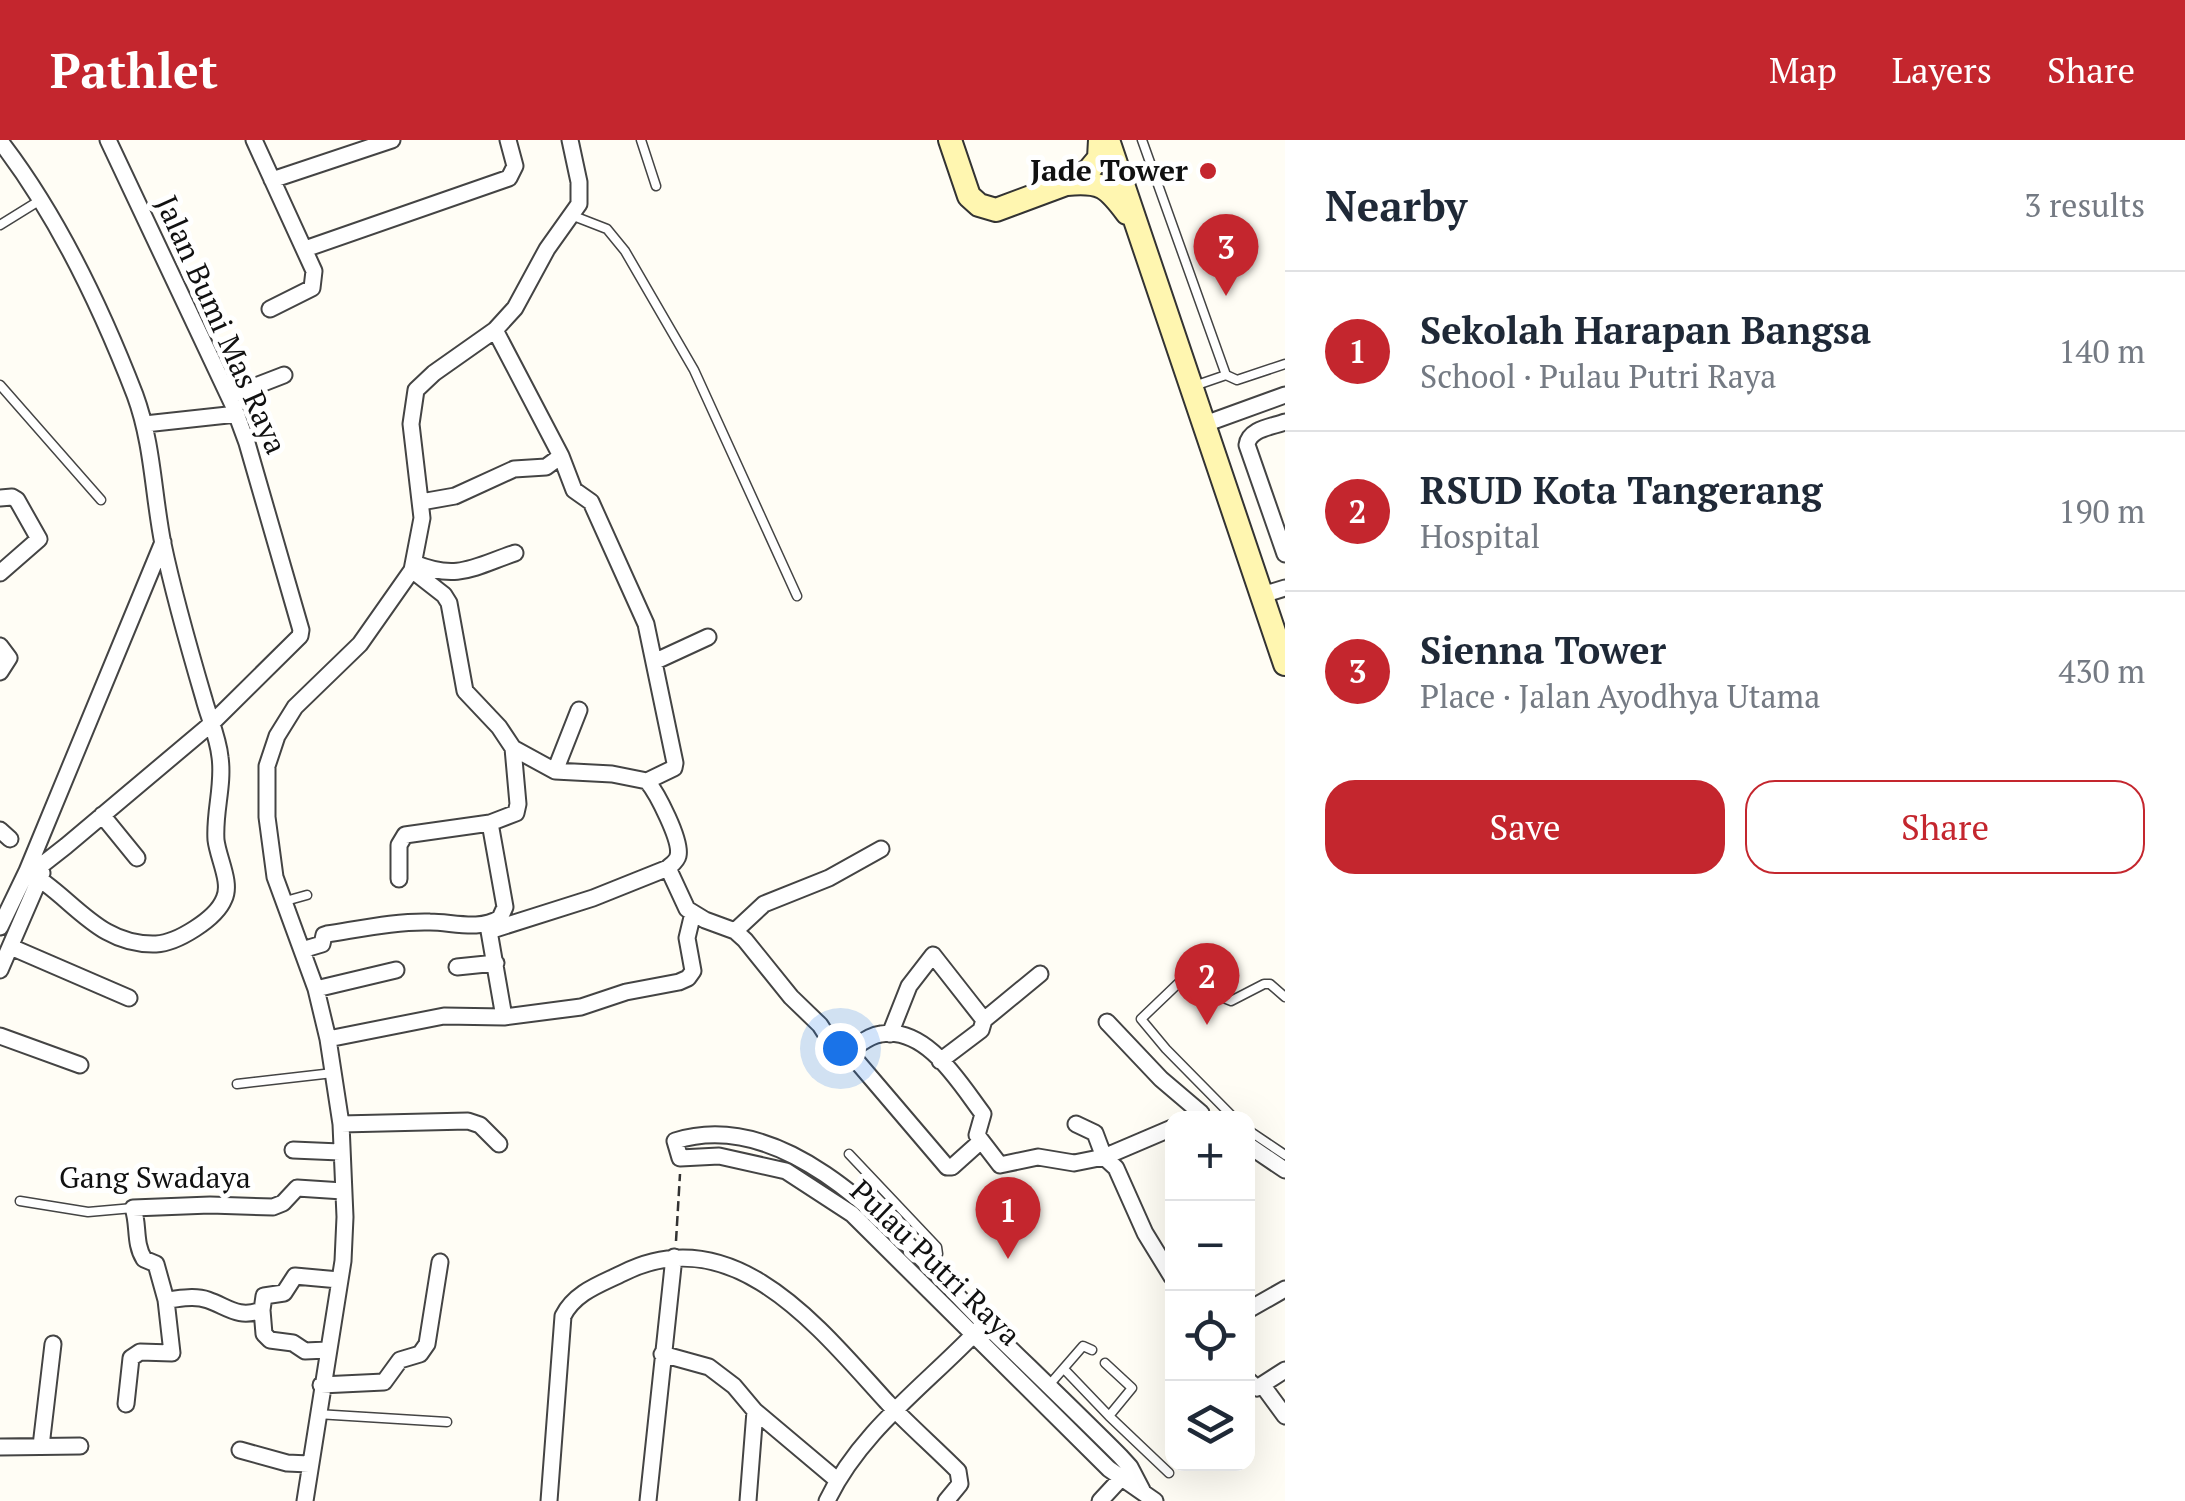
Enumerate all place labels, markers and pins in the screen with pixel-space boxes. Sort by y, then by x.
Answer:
place label: Jade Tower [1030,150,1188,190]
marker: Jade Tower [1197,160,1219,182]
pin: 3 [1194,214,1258,296]
pin: 2 [1174,942,1240,1025]
pin: 1 [976,1176,1040,1259]

